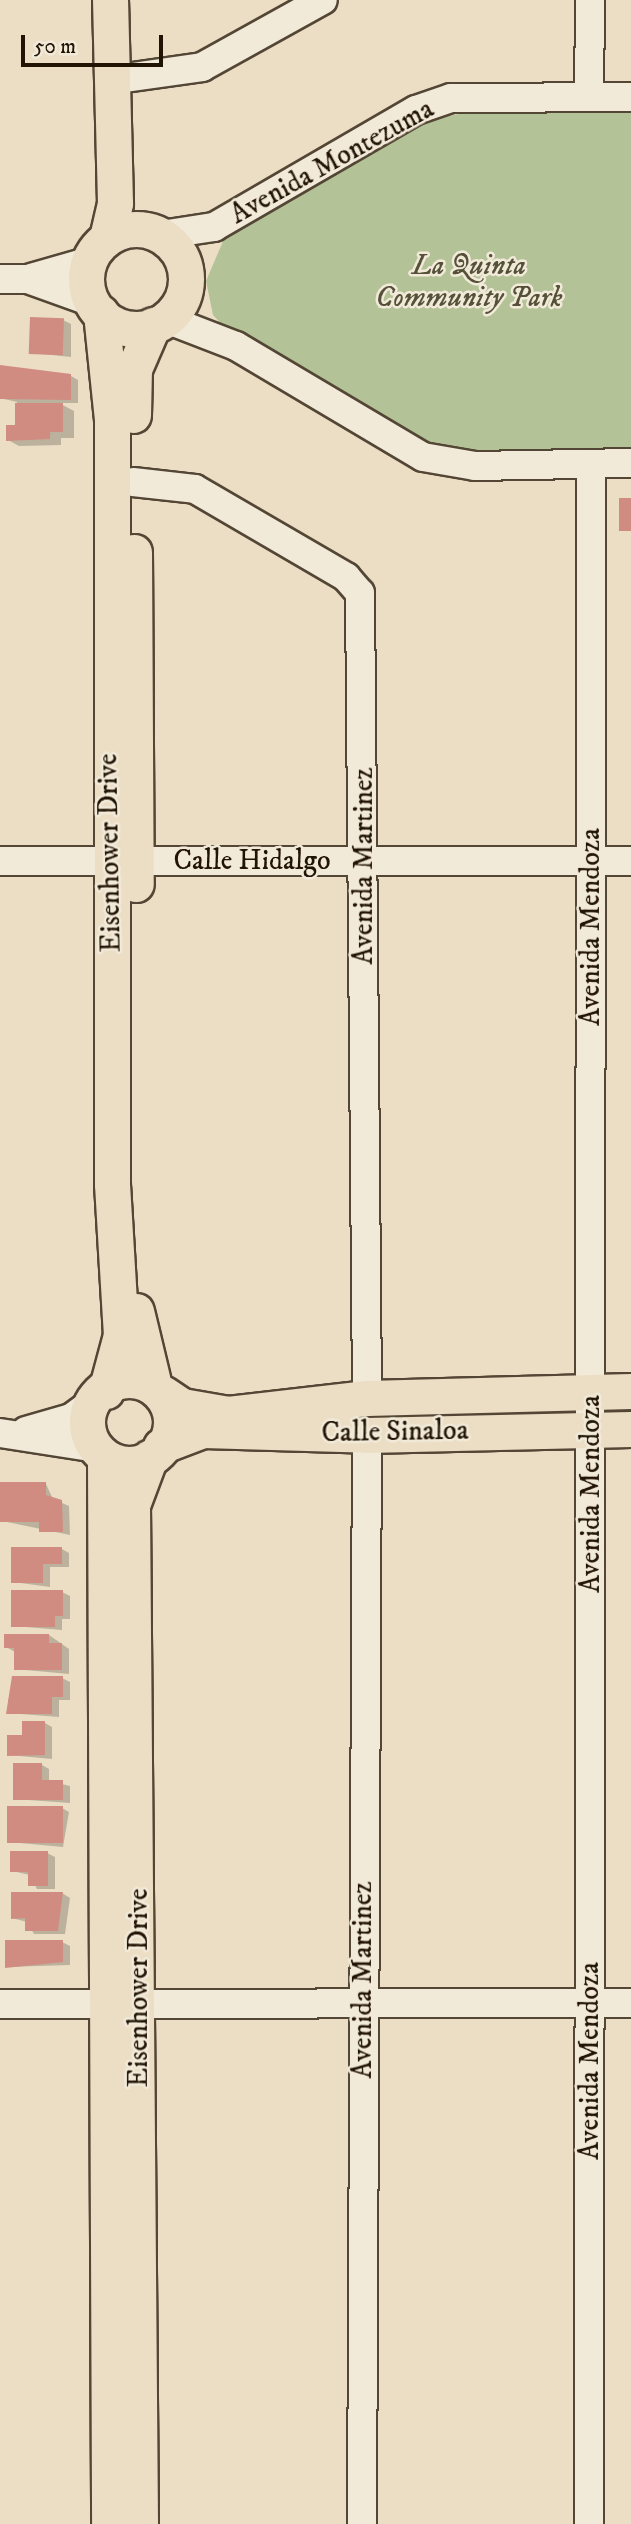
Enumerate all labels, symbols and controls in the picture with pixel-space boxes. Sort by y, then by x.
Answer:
scale bar [24,21,166,65]
text: 50 m [34,34,76,60]
street label: Avenida Montezuma [224,92,440,232]
park label: La Quinta Community Park [376,249,562,315]
street label: Eisenhower Drive [91,753,129,953]
street label: Avenida Martinez [347,767,381,965]
street label: Avenida Mendoza [574,828,608,1026]
street label: Calle Hidalgo [173,844,331,878]
street label: Avenida Mendoza [574,1395,608,1593]
street label: Calle Sinaloa [321,1414,469,1450]
street label: Avenida Martinez [346,1881,380,2079]
street label: Eisenhower Drive [122,1888,156,2088]
street label: Avenida Mendoza [573,1962,607,2160]

